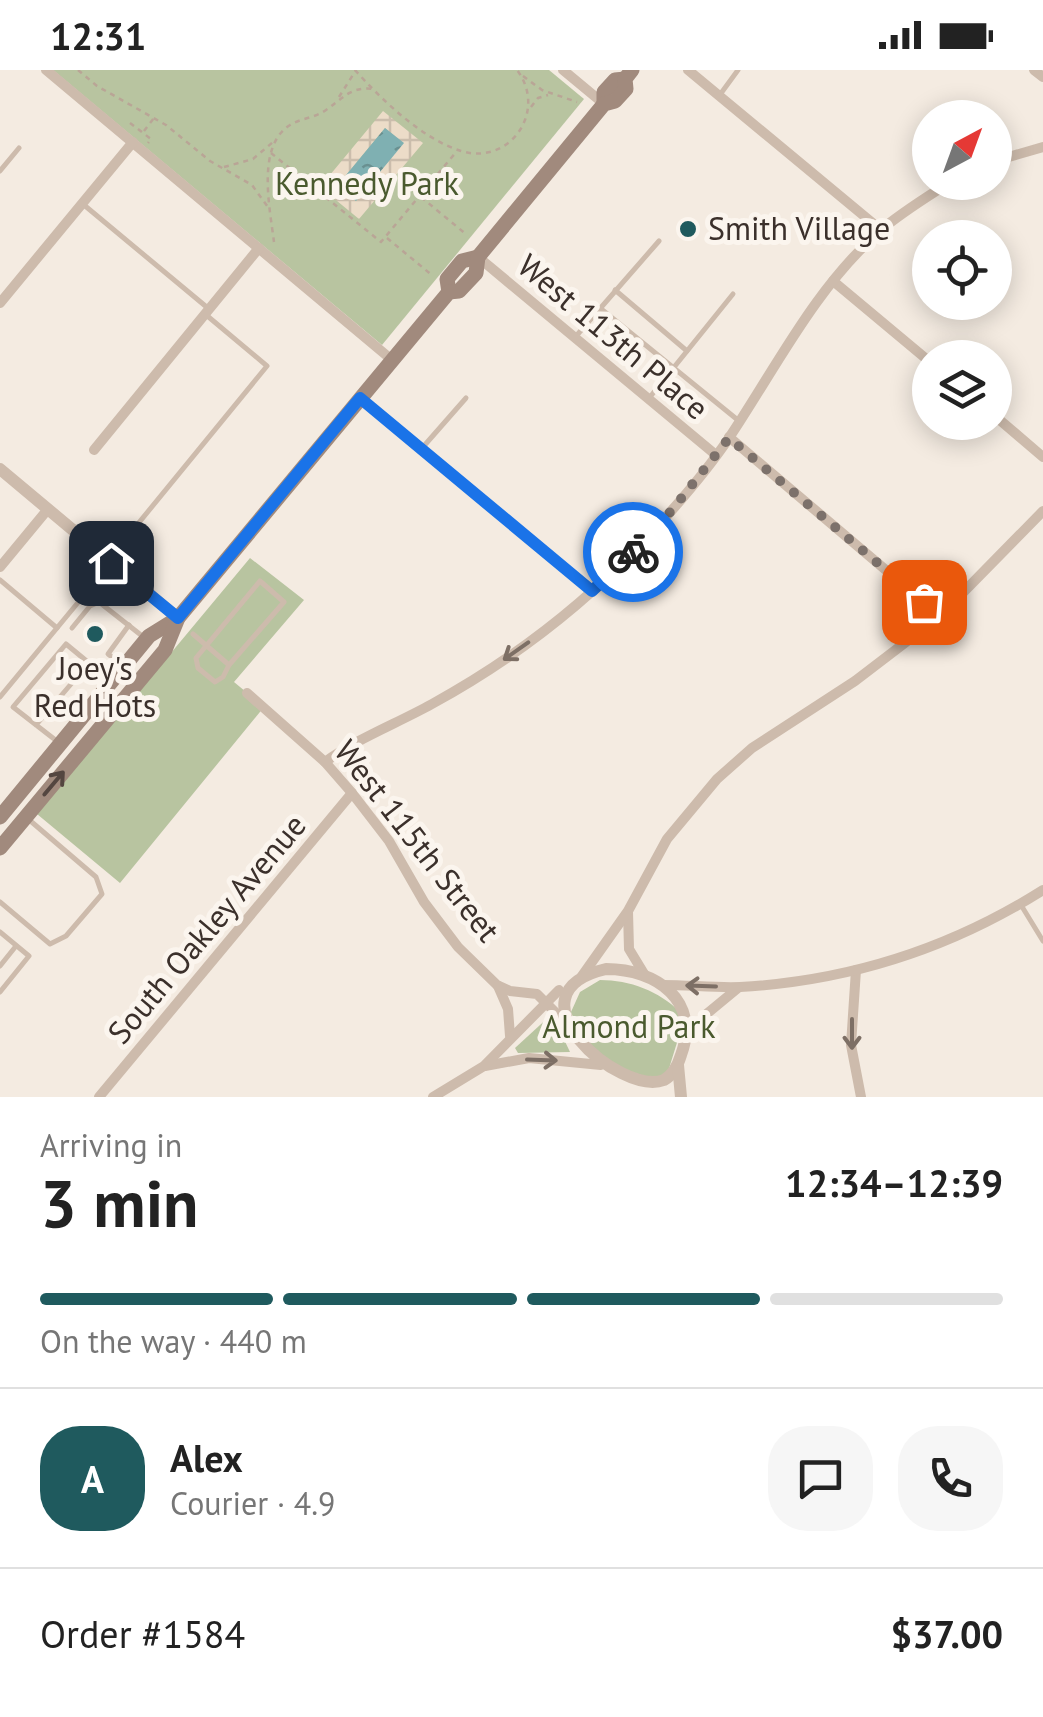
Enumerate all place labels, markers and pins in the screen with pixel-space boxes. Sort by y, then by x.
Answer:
place label: Smith Village [708,207,890,249]
marker: Smith Village [677,218,699,240]
pin [69,521,154,606]
pin [882,560,967,645]
marker: Joey's Red Hots [84,623,106,645]
place label: Joey's Red Hots [34,647,156,726]

